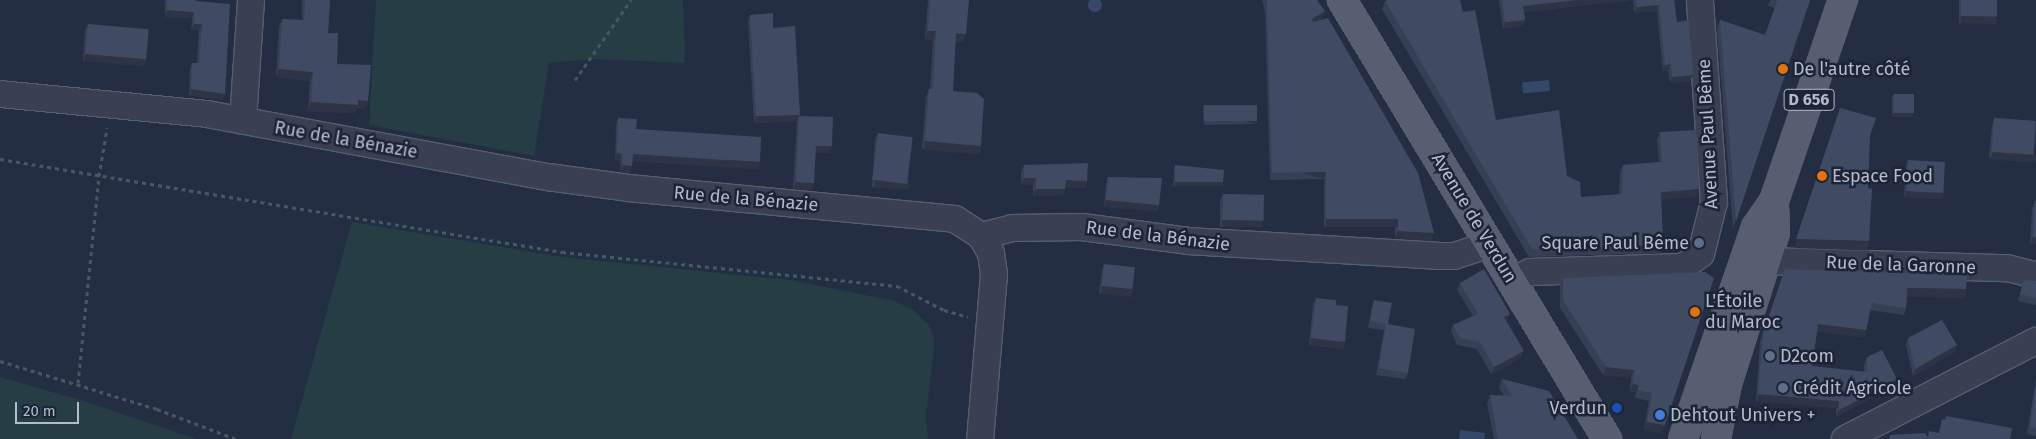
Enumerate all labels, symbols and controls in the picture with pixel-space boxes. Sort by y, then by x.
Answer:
street label: Avenue Paul Bême [1693,58,1723,210]
place label: De l'autre côté [1793,58,1910,80]
marker: De l'autre côté [1777,63,1789,75]
road number: D 656 [1783,86,1835,114]
street label: Rue de la Bénazie [273,117,419,163]
street label: Avenue de Verdun [1427,149,1521,287]
place label: Espace Food [1832,165,1933,187]
marker: Espace Food [1816,170,1828,182]
street label: Rue de la Bénazie [673,182,819,216]
street label: Rue de la Bénazie [1085,216,1231,256]
place label: Square Paul Bême [1541,232,1689,254]
marker: Square Paul Bême [1693,237,1705,249]
street label: Rue de la Garonne [1826,252,1976,278]
place label: L'Étoile du Maroc [1705,291,1780,334]
marker: L'Étoile du Maroc [1689,306,1701,318]
place label: D2com [1780,345,1834,367]
marker: D2com [1764,350,1776,362]
place label: Crédit Agricole [1793,377,1912,399]
marker: Crédit Agricole [1777,382,1789,394]
scale bar [18,392,81,424]
place label: Verdun [1549,397,1607,419]
text: 20 m [23,402,56,420]
marker: Verdun [1611,402,1623,414]
place label: Dehtout Univers + [1670,404,1815,426]
marker: Dehtout Univers + [1654,409,1666,421]

